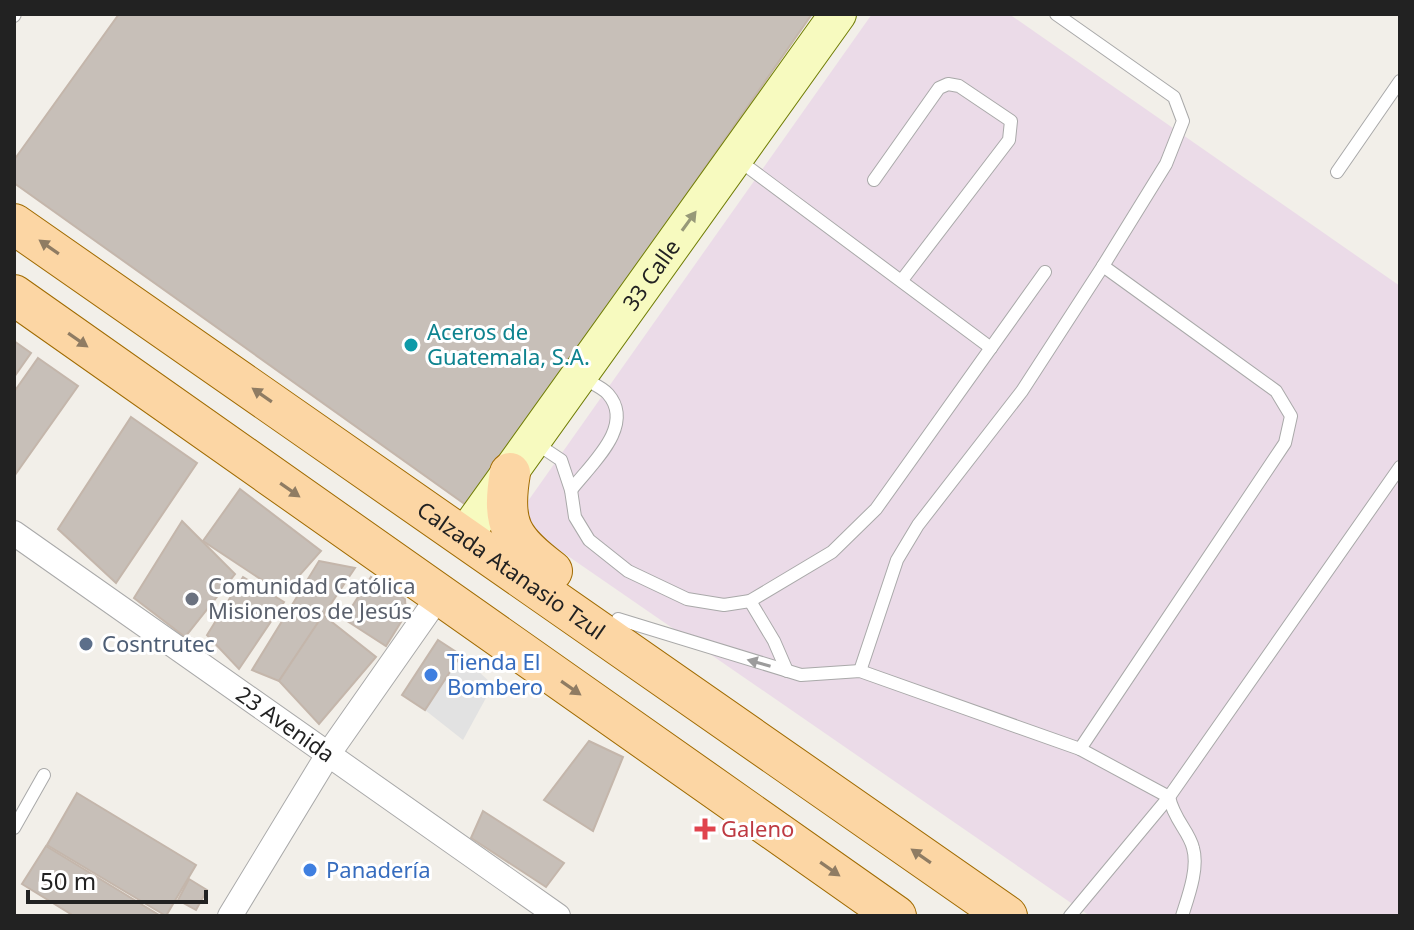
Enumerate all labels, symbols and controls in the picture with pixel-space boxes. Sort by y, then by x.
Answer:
one-way arrow [681,211,696,232]
street label: 33 Calle [615,233,686,316]
one-way arrow [38,240,59,255]
place label: Aceros de Guatemala, S.A. [427,316,590,371]
one-way arrow [67,332,88,347]
marker: Aceros de Guatemala, S.A. [402,336,420,354]
one-way arrow [252,388,273,403]
one-way arrow [279,482,300,497]
street label: Calzada Atanasio Tzul [412,494,612,646]
place label: Comunidad Católica Misioneros de Jesús [208,570,416,625]
marker: Comunidad Católica Misioneros de Jesús [183,590,201,608]
place label: Cosntrutec [102,628,215,658]
marker: Cosntrutec [77,635,95,653]
place label: Tienda El Bombero [447,646,543,701]
one-way arrow [747,657,772,669]
marker: Tienda El Bombero [422,666,440,684]
street label: 23 Avenida [231,678,341,768]
one-way arrow [561,680,582,695]
place label: Galeno [721,813,794,843]
marker: Galeno [696,820,714,838]
one-way arrow [911,848,932,864]
scale bar [28,854,206,904]
place label: Panadería [326,854,431,884]
marker: Panadería [301,861,319,879]
one-way arrow [819,861,840,876]
text: 50 m [40,864,96,897]

